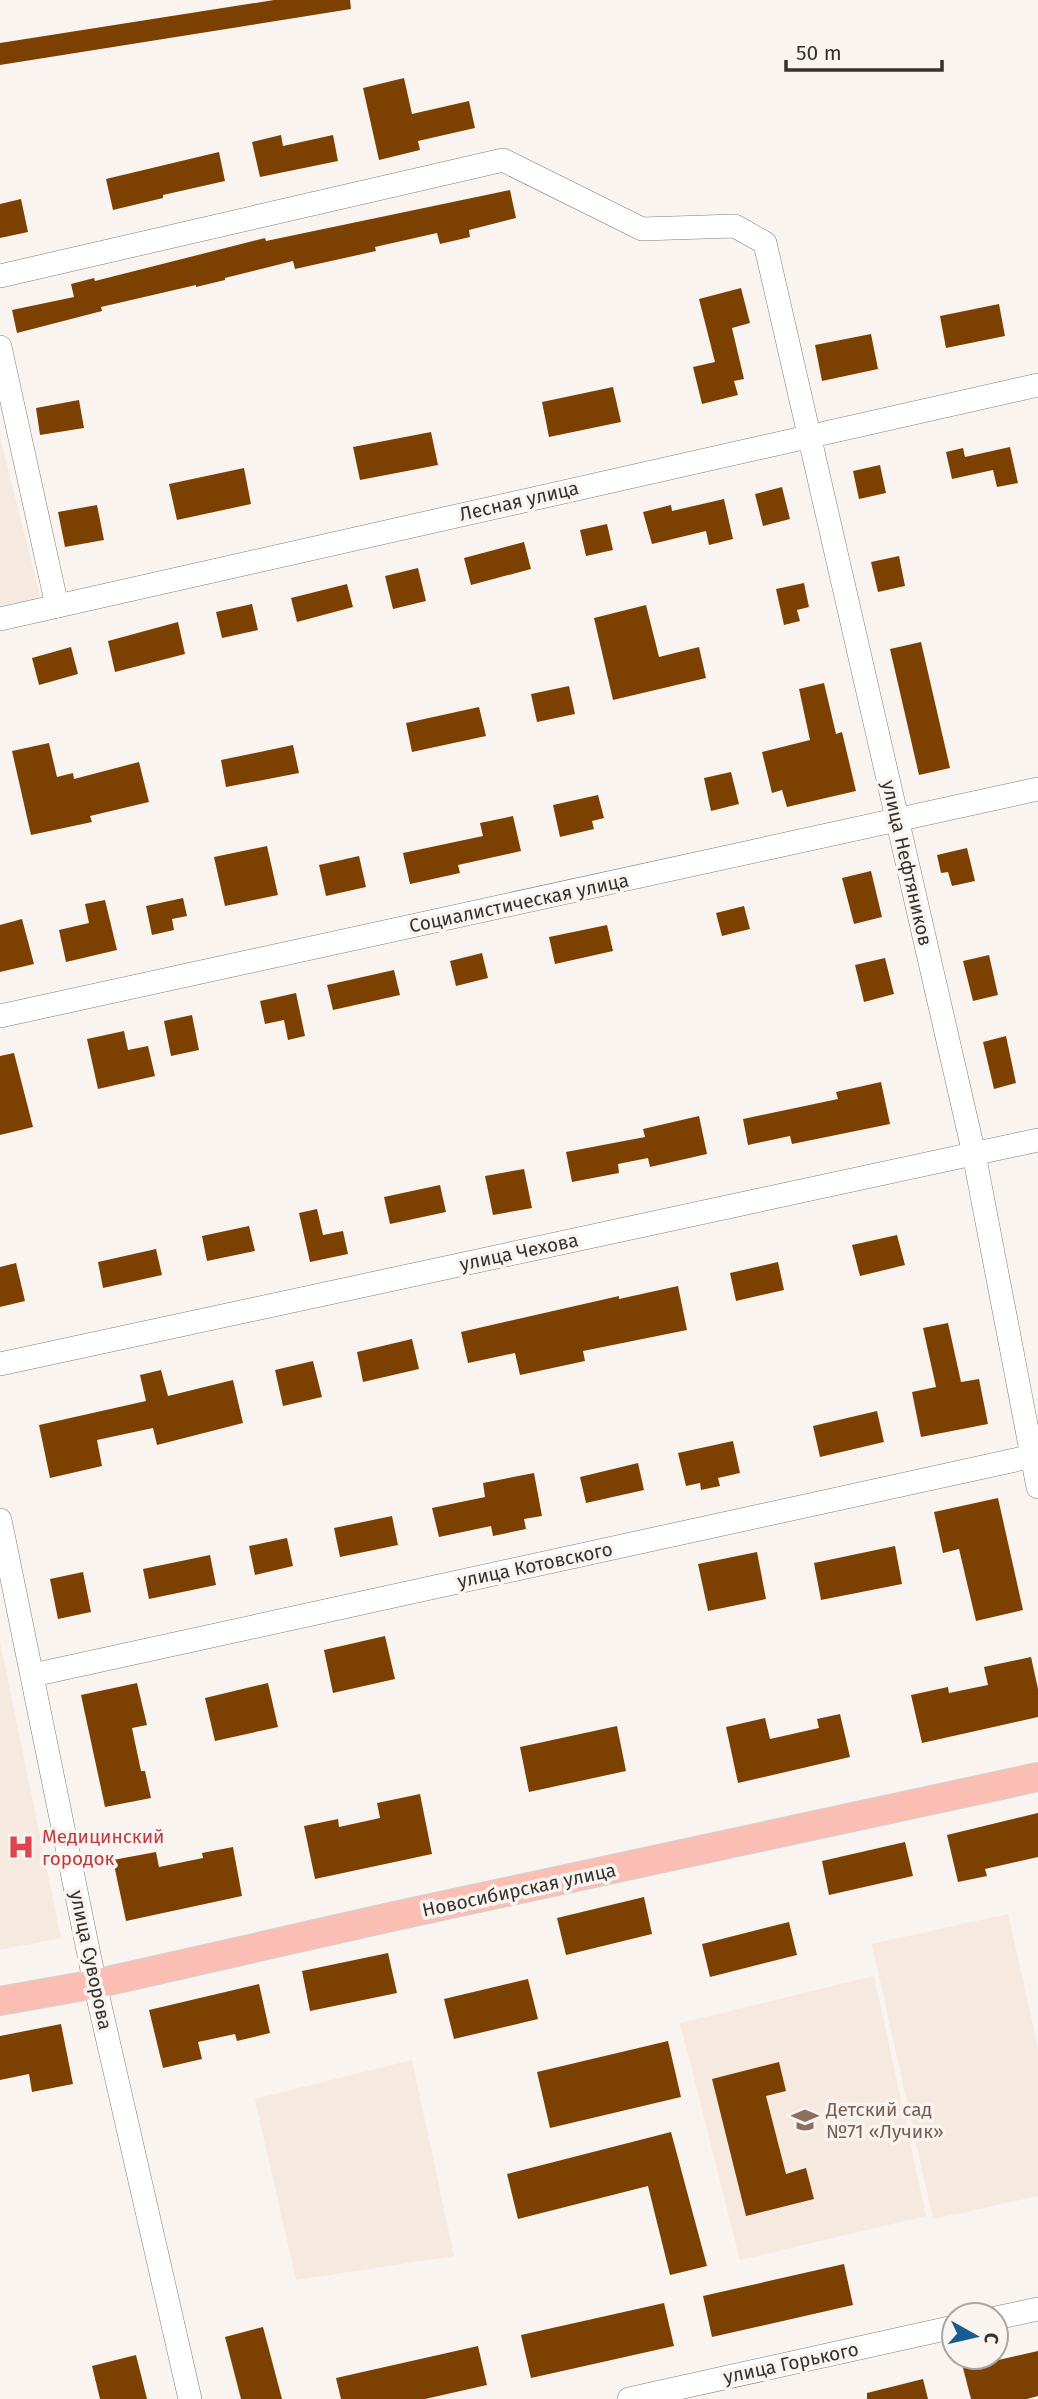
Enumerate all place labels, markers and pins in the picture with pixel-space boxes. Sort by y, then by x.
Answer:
place label: Медицинский городок [42,1825,164,1870]
hospital icon: Медицинский городок [6,1832,36,1862]
place label: Детский сад №71 «Лучик» [825,2098,944,2143]
school or university icon: Детский сад №71 «Лучик» [790,2105,820,2135]

